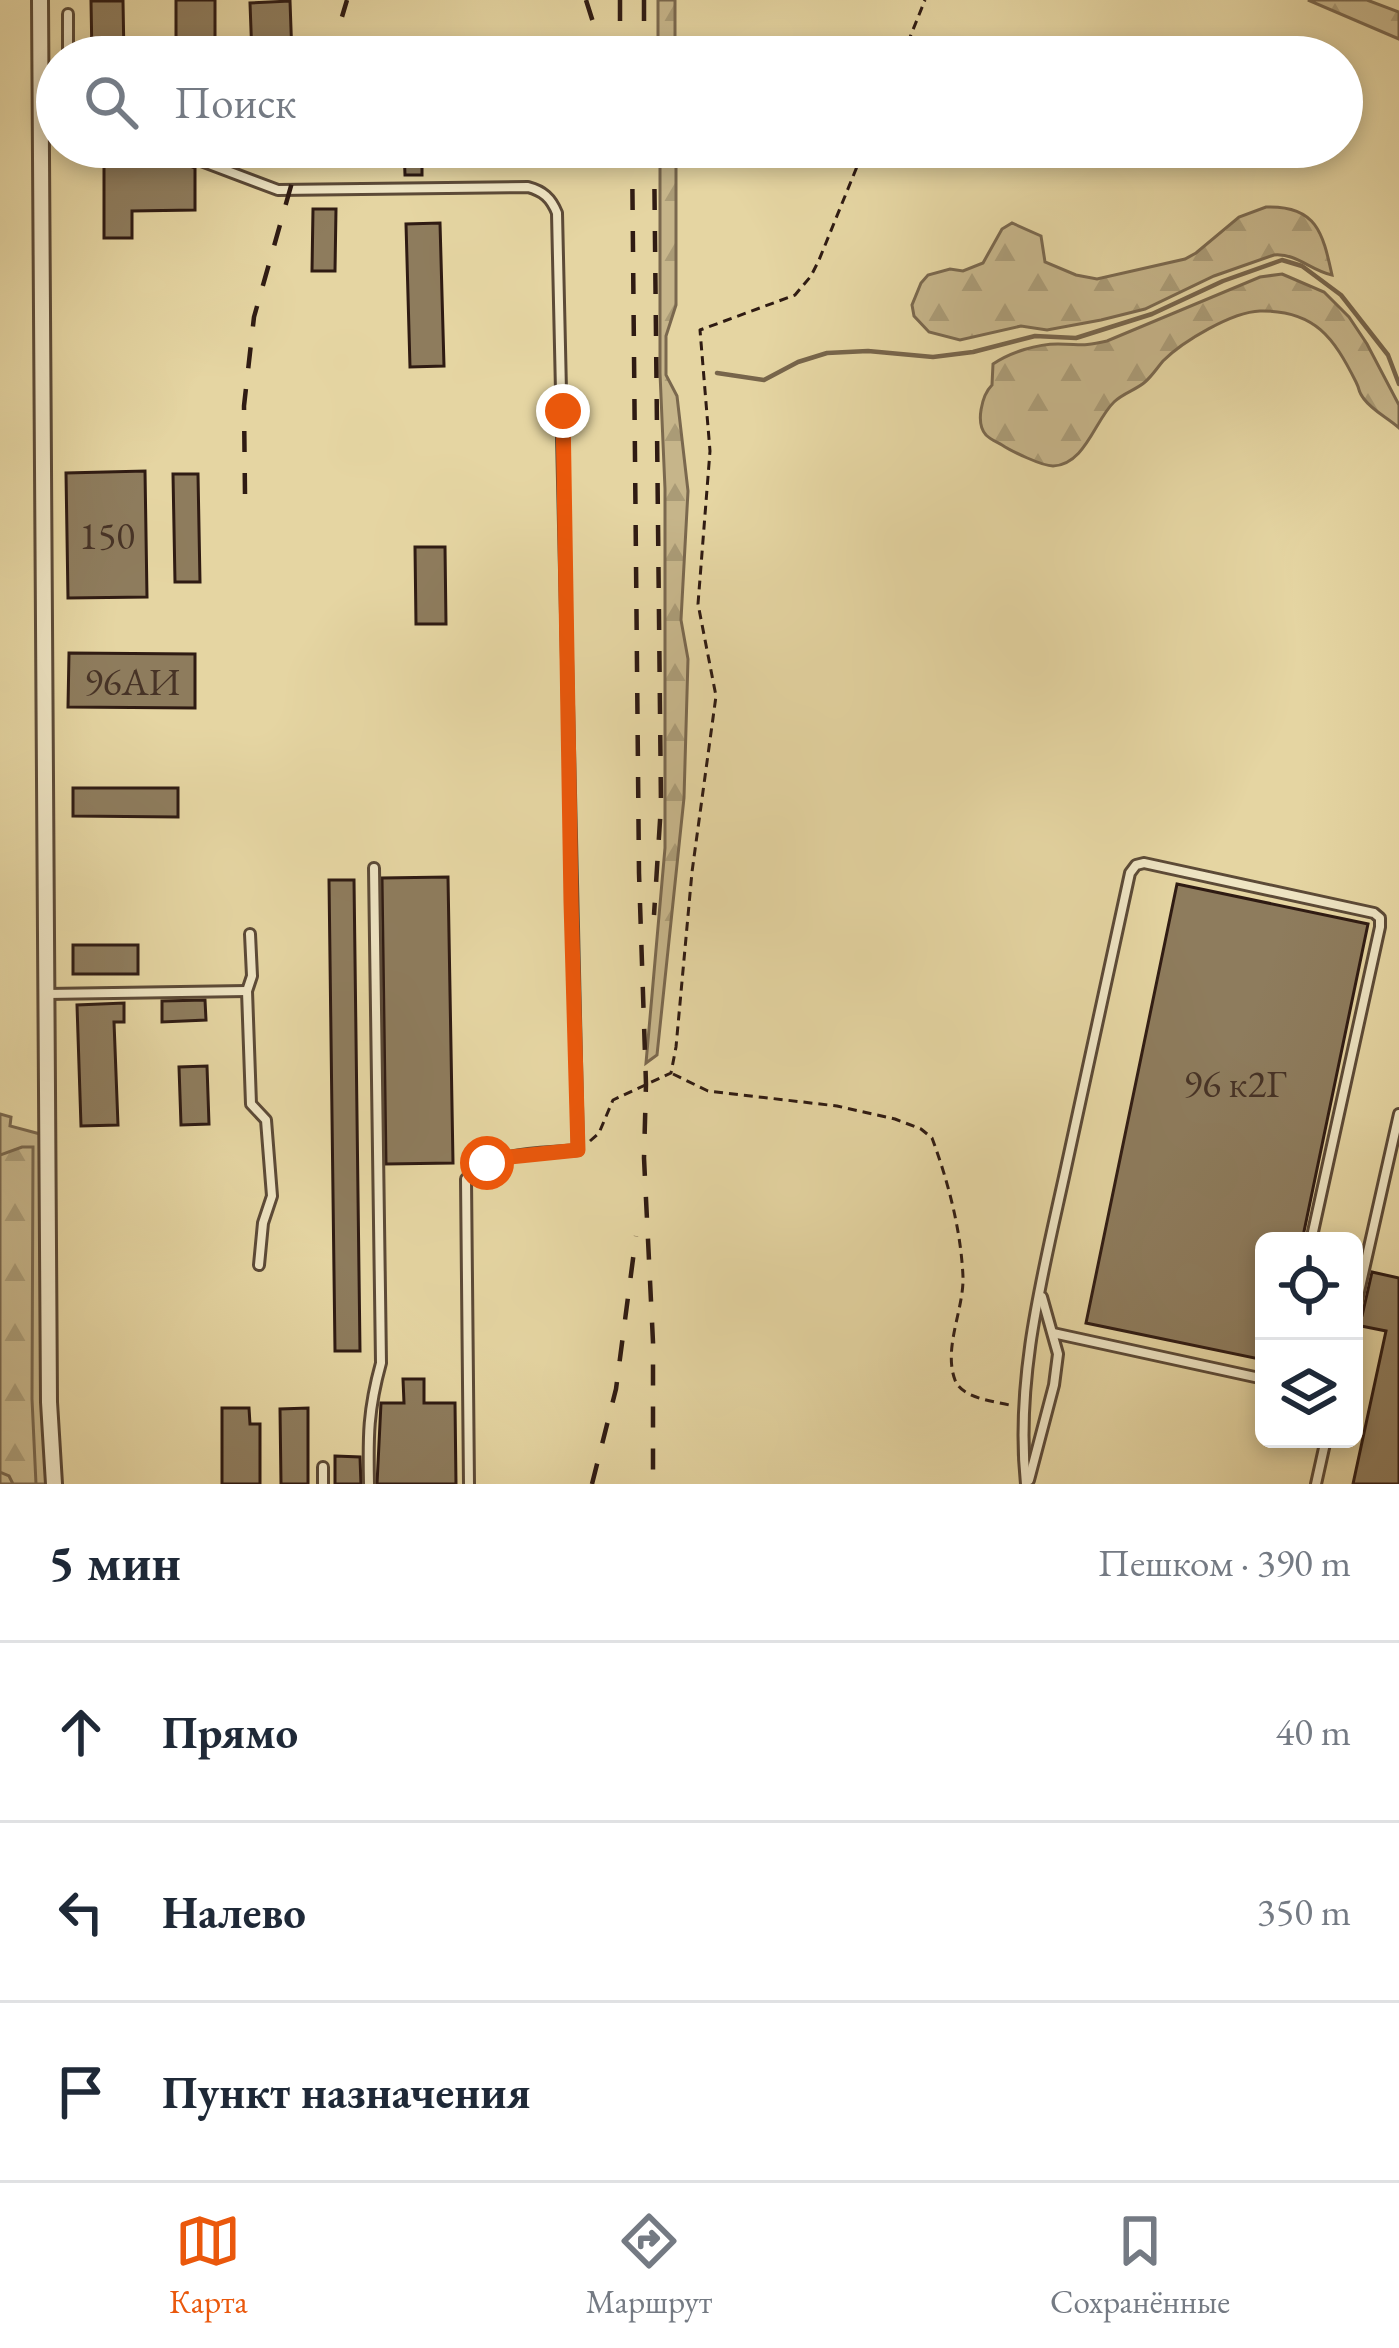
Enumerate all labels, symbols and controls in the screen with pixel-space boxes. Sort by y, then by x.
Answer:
search box [36,36,1363,168]
icon: search [78,69,144,135]
text: Поиск [174,73,296,131]
route end [536,384,590,438]
house number: 150 [79,510,135,561]
house number: 96АИ [84,656,180,707]
house number: 96 к2Г [1184,1058,1287,1109]
route start [460,1136,514,1190]
map controls [1255,1232,1363,1448]
button: locate [1255,1232,1363,1340]
button: layers [1255,1340,1363,1448]
text: 5 мин [48,1529,181,1595]
text: Пешком · 390 m [1098,1537,1351,1588]
icon: ahead [48,1699,114,1765]
text: Прямо [162,1703,298,1761]
text: 40 m [1275,1706,1351,1757]
icon: left [48,1879,114,1945]
text: Налево [162,1883,306,1941]
text: 350 m [1257,1886,1351,1937]
icon: arrive [48,2059,114,2125]
text: Пункт назначения [162,2063,531,2121]
tab: Карта [169,2208,248,2323]
tab: Маршрут [586,2208,712,2323]
tab: Сохранённые [1050,2208,1230,2323]

